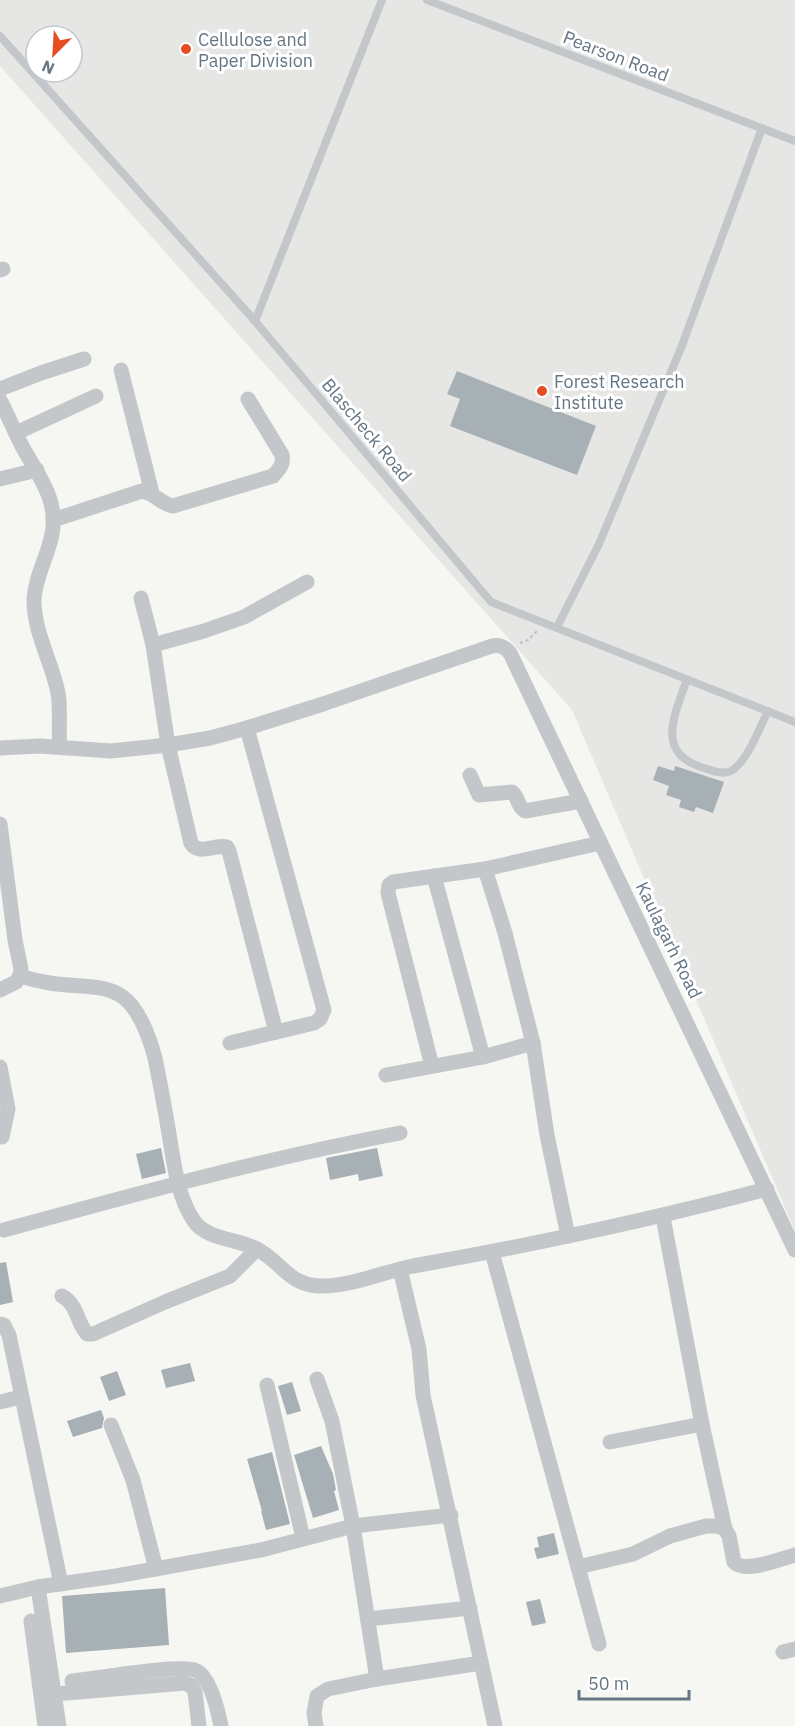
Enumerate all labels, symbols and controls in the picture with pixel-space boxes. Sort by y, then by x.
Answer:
north arrow [24,24,84,84]
street label: Pearson Road [560,25,672,87]
place label: Cellulose and Paper Division [198,28,313,72]
marker: Cellulose and Paper Division [179,42,193,56]
text: N [39,56,57,79]
place label: Forest Research Institute [554,370,684,414]
street label: Blascheck Road [317,373,417,487]
marker: Forest Research Institute [535,384,549,398]
street label: Kaulagarh Road [631,878,707,1002]
scale bar [579,1663,688,1701]
text: 50 m [588,1672,630,1695]

